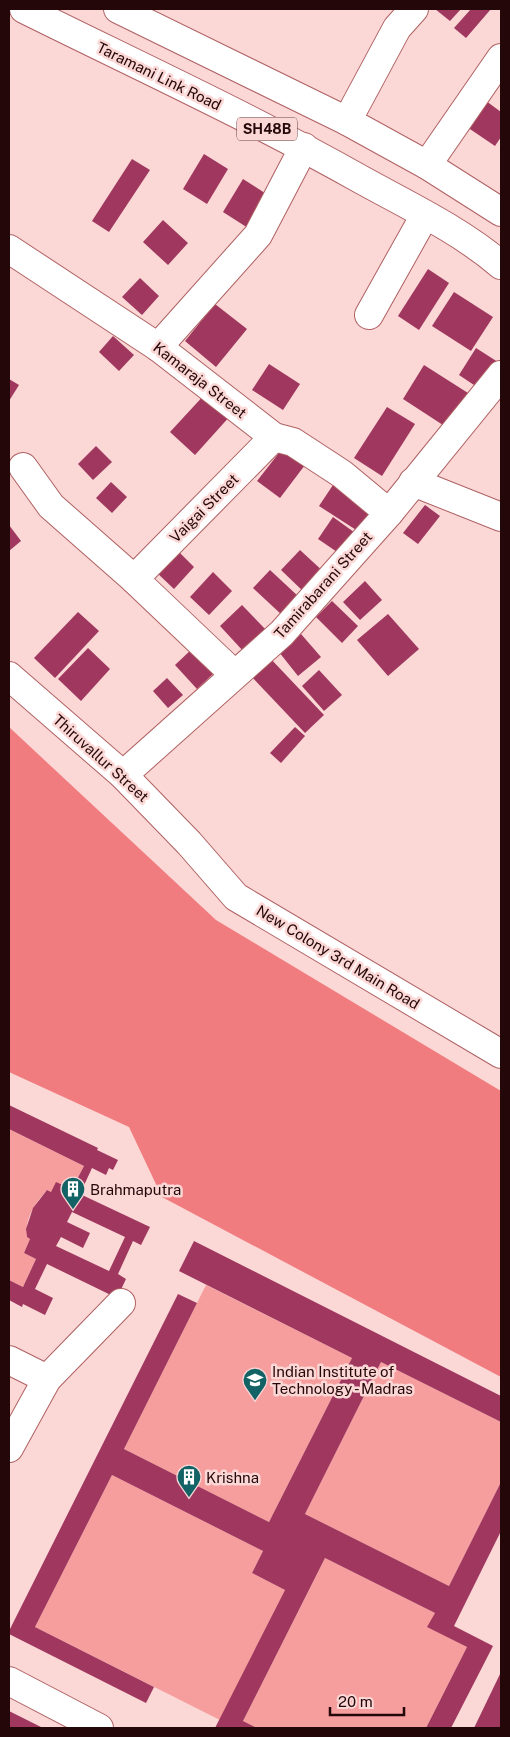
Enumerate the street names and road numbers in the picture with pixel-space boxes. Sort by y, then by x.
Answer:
street label: Taramani Link Road [94,39,224,113]
road number: SH48B [237,118,297,140]
street label: Kamaraja Street [150,338,250,422]
street label: Vaigai Street [166,470,242,546]
street label: Tamirabarani Street [271,528,376,642]
street label: Thiruvallur Street [50,711,152,805]
street label: New Colony 3rd Main Road [253,901,423,1013]

